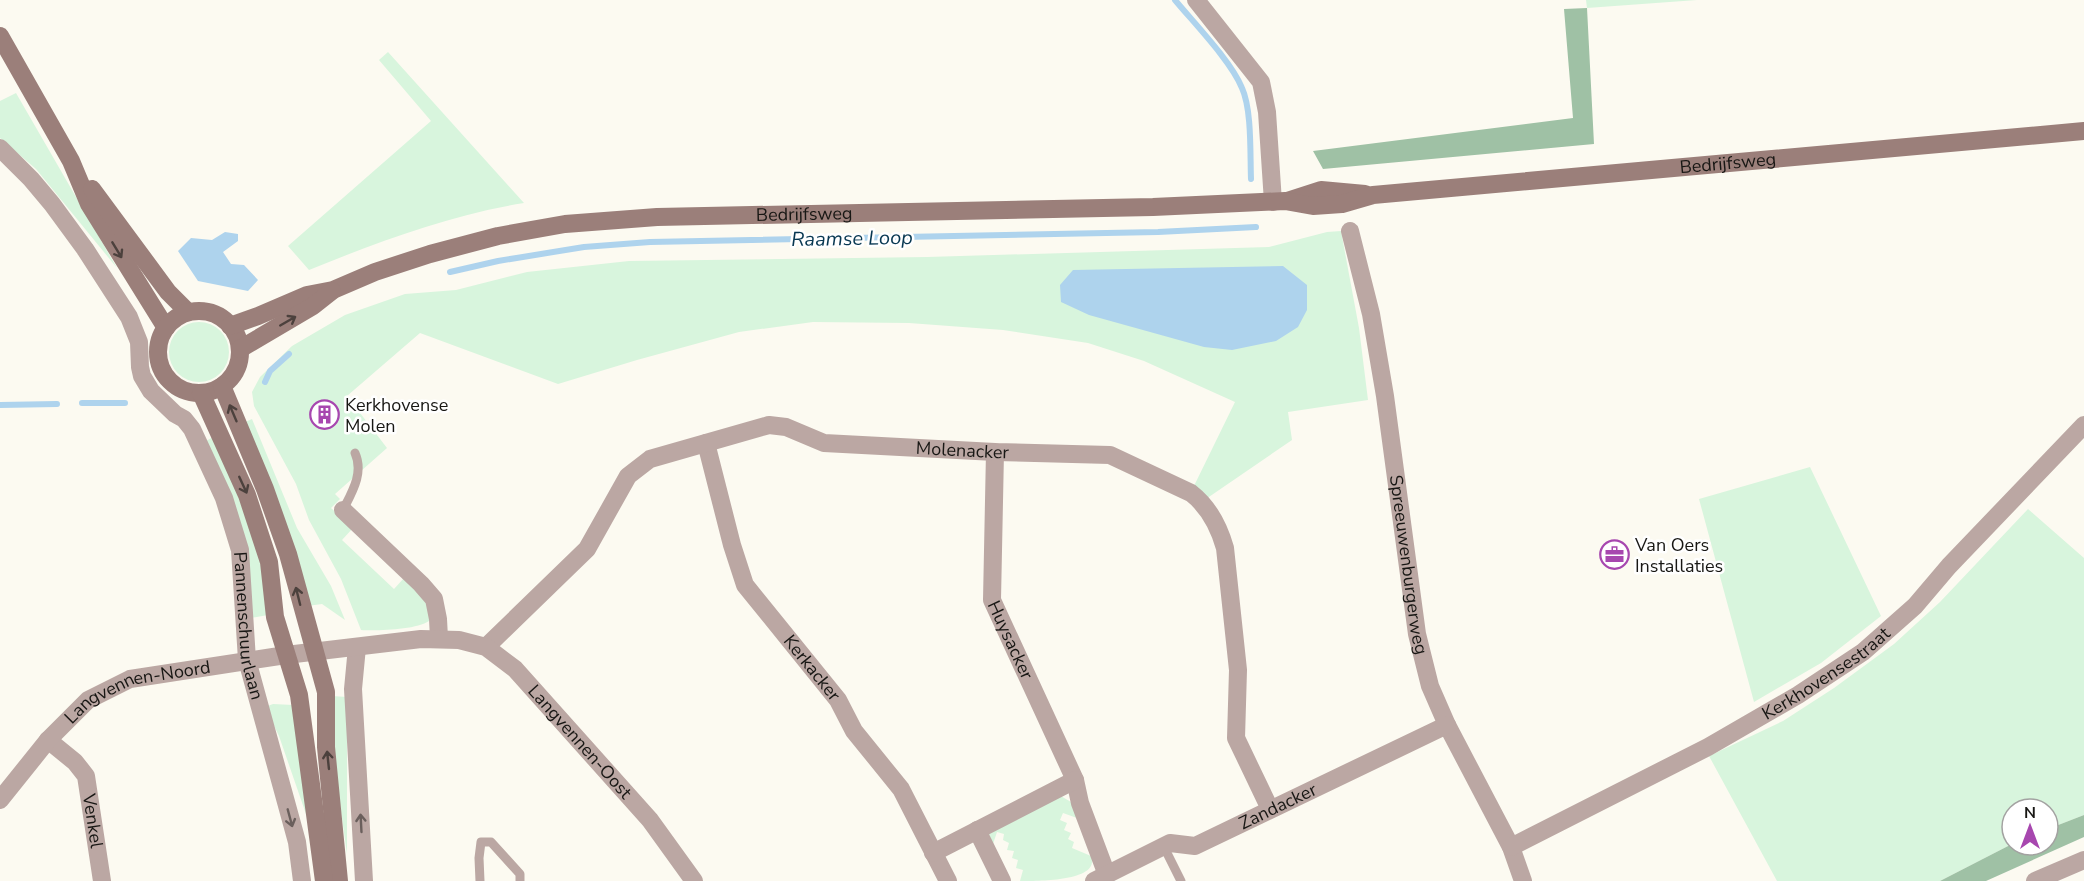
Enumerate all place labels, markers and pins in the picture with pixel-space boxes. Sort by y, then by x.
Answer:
place label: Kerkhovense Molen [345,393,448,438]
building icon: Kerkhovense Molen [308,399,340,431]
place label: Van Oers Installaties [1634,533,1723,578]
office icon: Van Oers Installaties [1598,539,1630,571]

